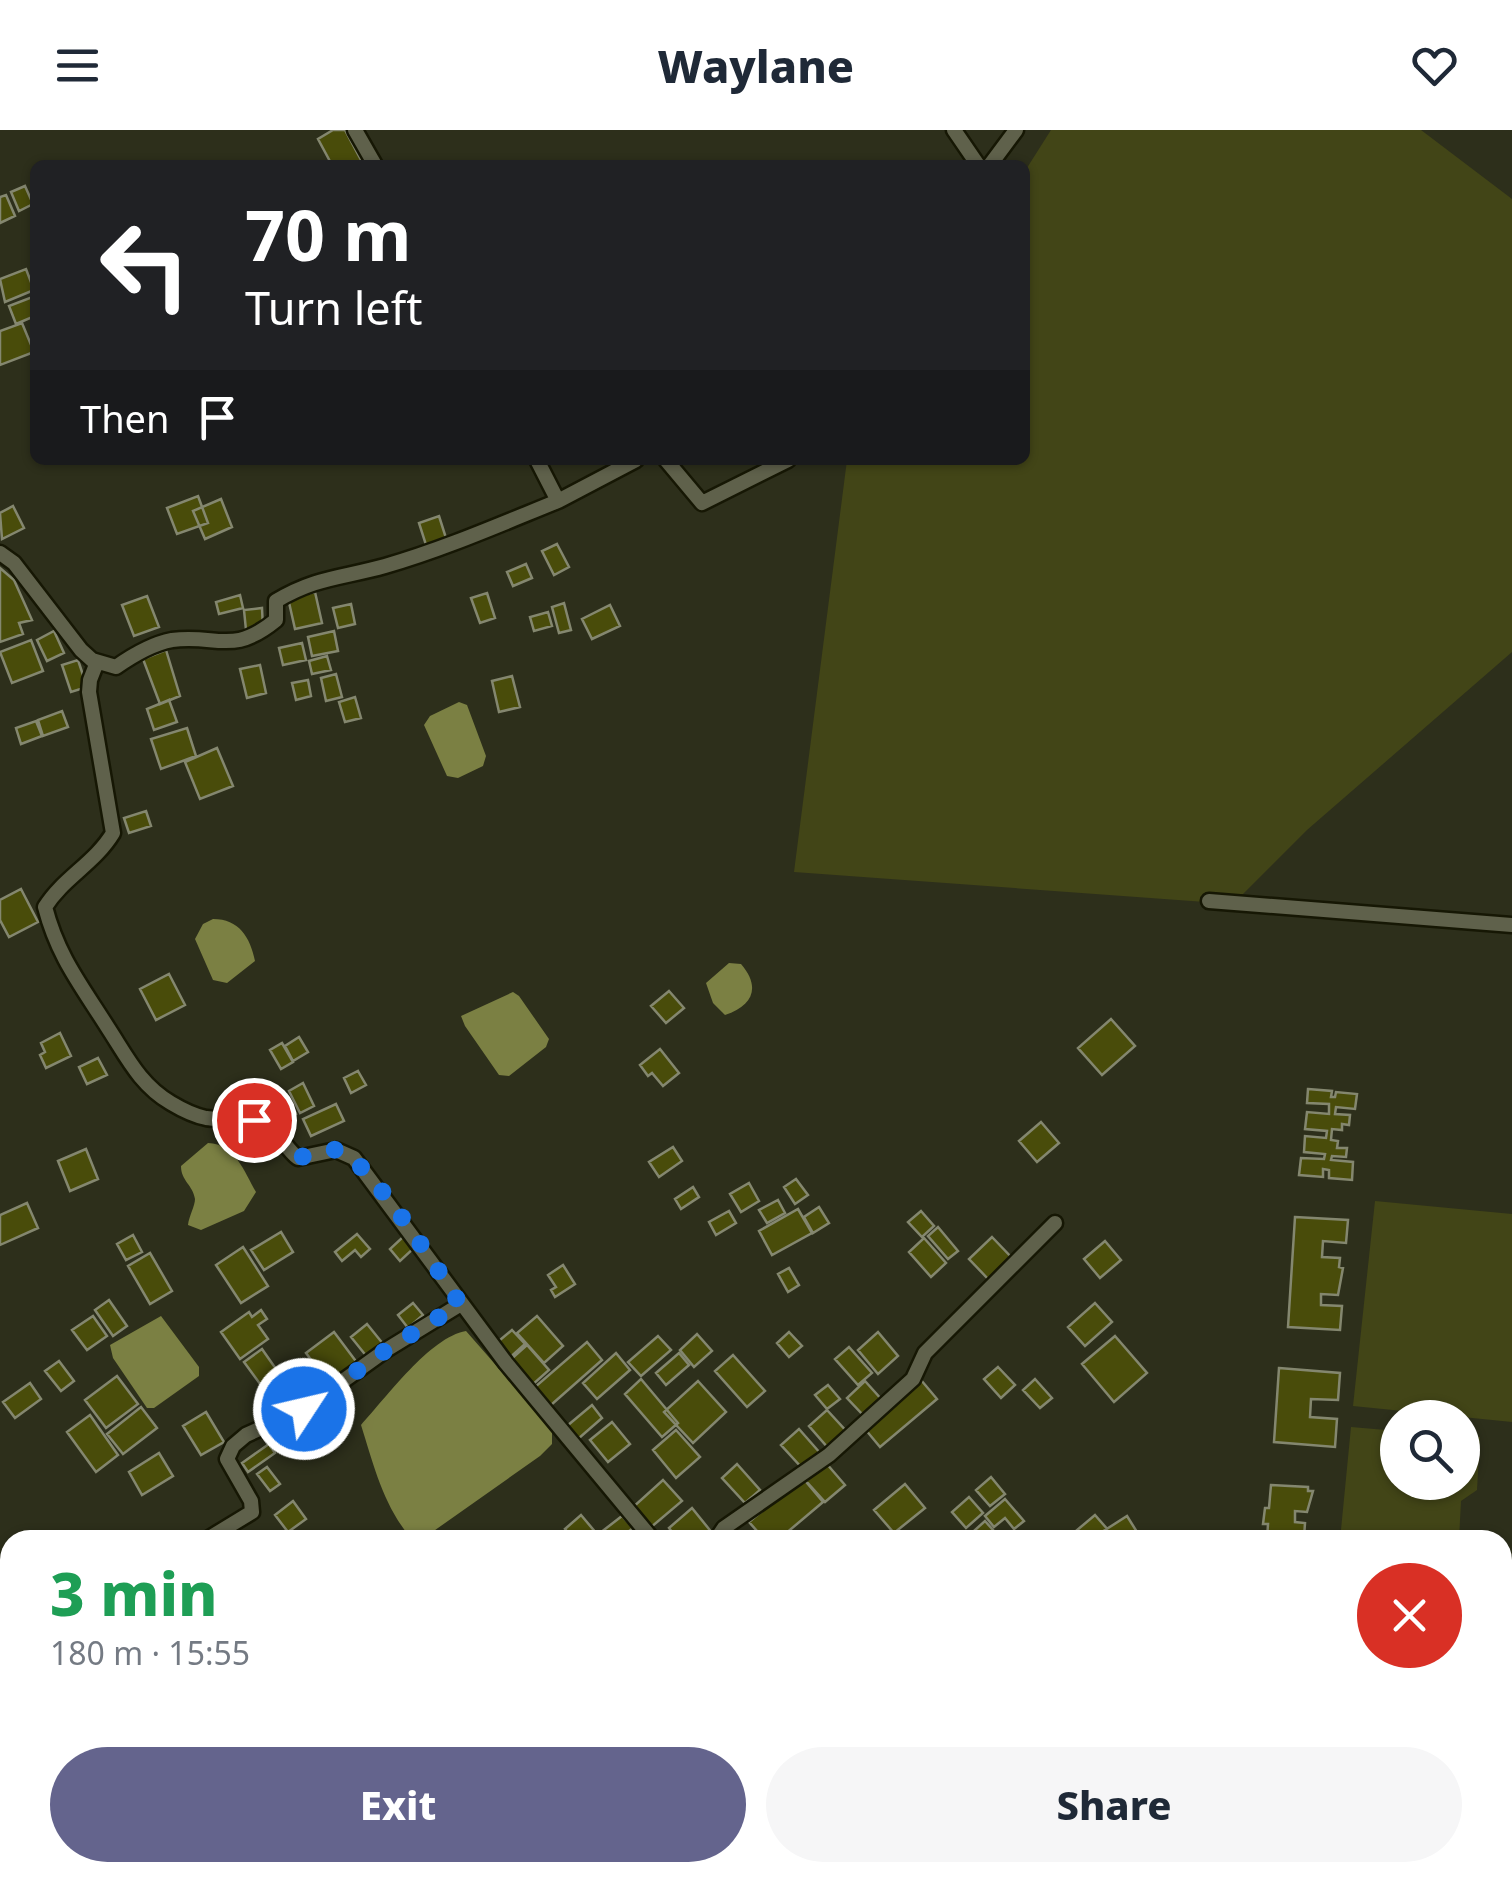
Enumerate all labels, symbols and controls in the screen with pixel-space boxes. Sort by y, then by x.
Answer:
text: Waylane [658,35,854,96]
icon: menu [50,38,105,93]
icon: heart [1407,38,1462,93]
text: 70 m [245,186,412,282]
icon: left [80,200,210,330]
text: Turn left [245,277,422,338]
icon: arrive [190,390,245,445]
text: Then [80,392,170,444]
pin [212,1078,297,1163]
icon: arrive [227,1093,282,1148]
position arrow [252,1357,356,1461]
map controls [1380,1400,1480,1500]
button: search [1380,1400,1480,1500]
text: 3 min [50,1552,218,1634]
button: close [1357,1563,1462,1668]
text: 180 m · 15:55 [50,1631,250,1674]
button: Exit [50,1747,746,1862]
button: Share [766,1747,1462,1862]

